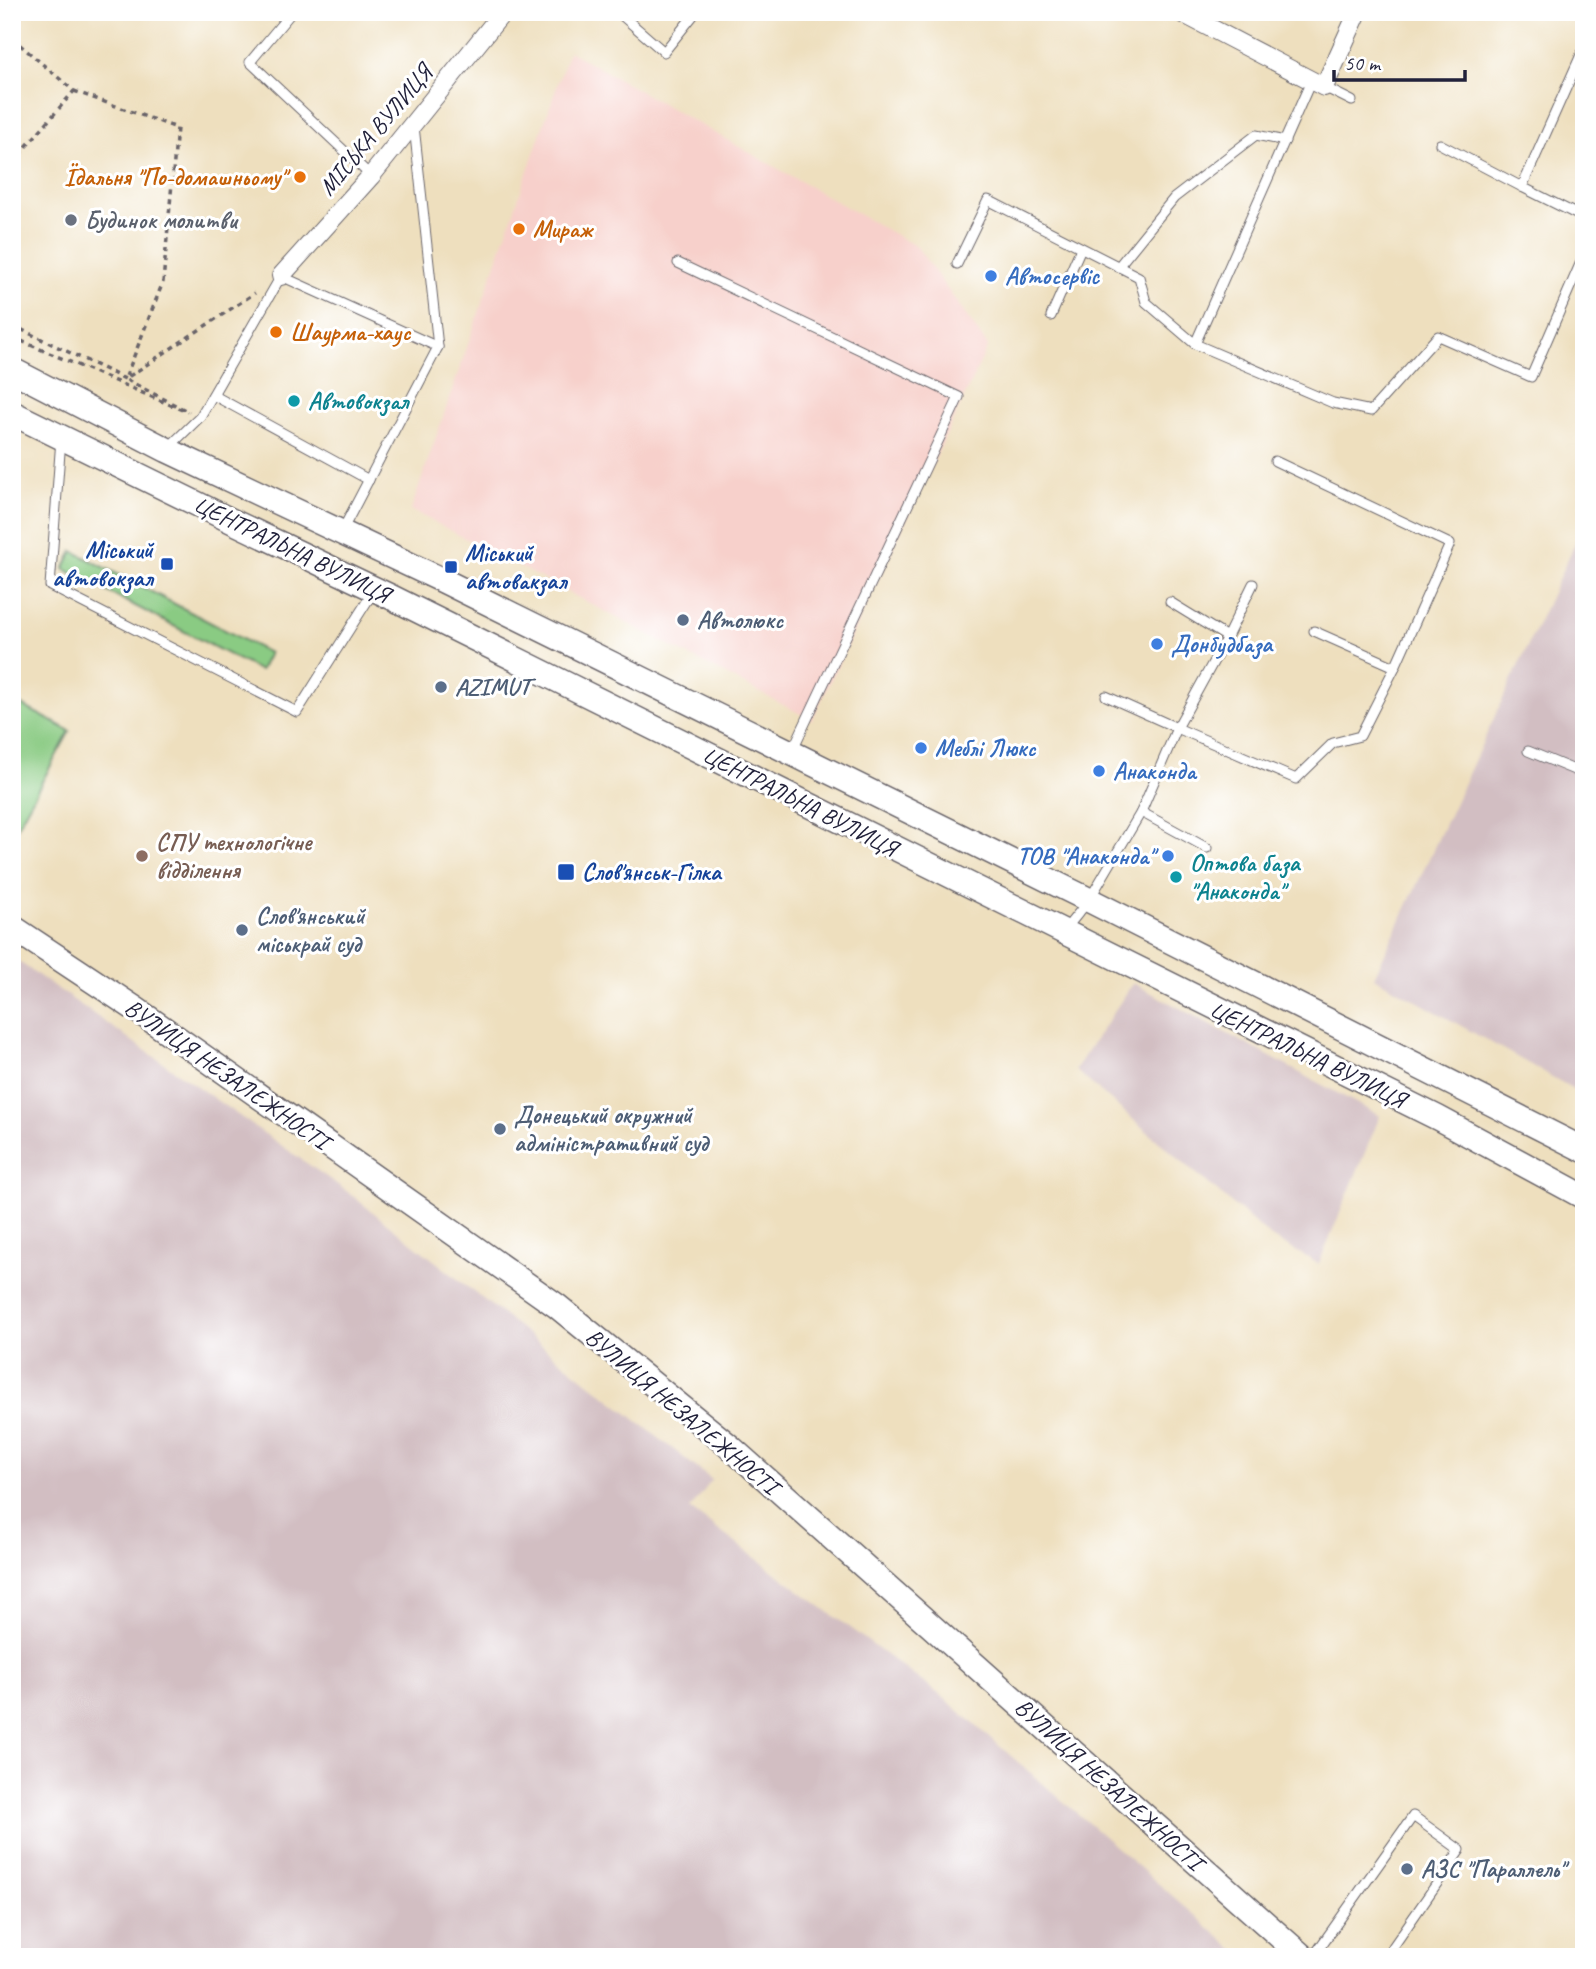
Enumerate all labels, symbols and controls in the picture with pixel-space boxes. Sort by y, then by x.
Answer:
scale bar [1334,38,1465,82]
text: 50 m [1344,50,1382,76]
street label: МІСЬКА ВУЛИЦЯ [312,56,441,201]
place label: Їдальня "По-домашньому" [64,162,291,192]
marker: Їдальня "По-домашньому" [292,169,308,185]
place label: Будинок молитви [85,205,239,235]
marker: Будинок молитви [63,212,79,228]
place label: Мираж [533,214,595,244]
marker: Мираж [511,221,527,237]
place label: Автосервіс [1005,261,1100,291]
marker: Автосервіс [983,268,999,284]
place label: Шаурма-хаус [290,317,412,347]
marker: Шаурма-хаус [268,324,284,340]
place label: Автовокзал [308,386,411,417]
marker: Автовокзал [286,393,302,409]
street label: ЦЕНТРАЛЬНА ВУЛИЦЯ [189,489,398,611]
place label: Міський автовокзал [52,535,155,594]
place label: Міський автовакзал [465,538,569,597]
marker: Міський автовокзал [159,556,175,572]
marker: Міський автовакзал [443,559,459,575]
place label: Автолюкс [697,605,785,635]
marker: Автолюкс [675,612,691,628]
place label: Донбудбаза [1171,629,1274,660]
marker: Донбудбаза [1149,636,1165,652]
place label: AZIMUT [455,672,537,702]
marker: AZIMUT [433,679,449,695]
place label: Меблі Люкс [935,733,1037,763]
street label: ЦЕНТРАЛЬНА ВУЛИЦЯ [698,739,905,864]
marker: Меблі Люкс [913,740,929,756]
place label: Анаконда [1113,756,1198,786]
marker: Анаконда [1091,763,1107,779]
place label: СПУ технологічне відділення [156,827,313,885]
place label: ТОВ "Анаконда" [1017,841,1159,871]
marker: СПУ технологічне відділення [134,848,150,864]
marker: ТОВ "Анаконда" [1160,848,1176,864]
place label: Оптова база "Анаконда" [1190,848,1302,906]
place label: Слов'янськ-Гілка [582,857,723,887]
marker: Слов'янськ-Гілка [556,862,576,882]
marker: Оптова база "Анаконда" [1168,869,1184,885]
place label: Слов'янський міськрай суд [256,901,366,959]
marker: Слов'янський міськрай суд [234,922,250,938]
street label: ВУЛИЦЯ НЕЗАЛЕЖНОСТІ [119,992,339,1159]
street label: ЦЕНТРАЛЬНА ВУЛИЦЯ [1205,994,1414,1116]
place label: Донецький окружний адміністративний суд [514,1100,711,1158]
marker: Донецький окружний адміністративний суд [492,1121,508,1137]
street label: ВУЛИЦЯ НЕЗАЛЕЖНОСТІ [579,1322,789,1504]
street label: ВУЛИЦЯ НЕЗАЛЕЖНОСТІ [1009,1692,1213,1880]
place label: АЗС "Параллель" [1421,1854,1570,1884]
marker: АЗС "Параллель" [1399,1861,1415,1877]

